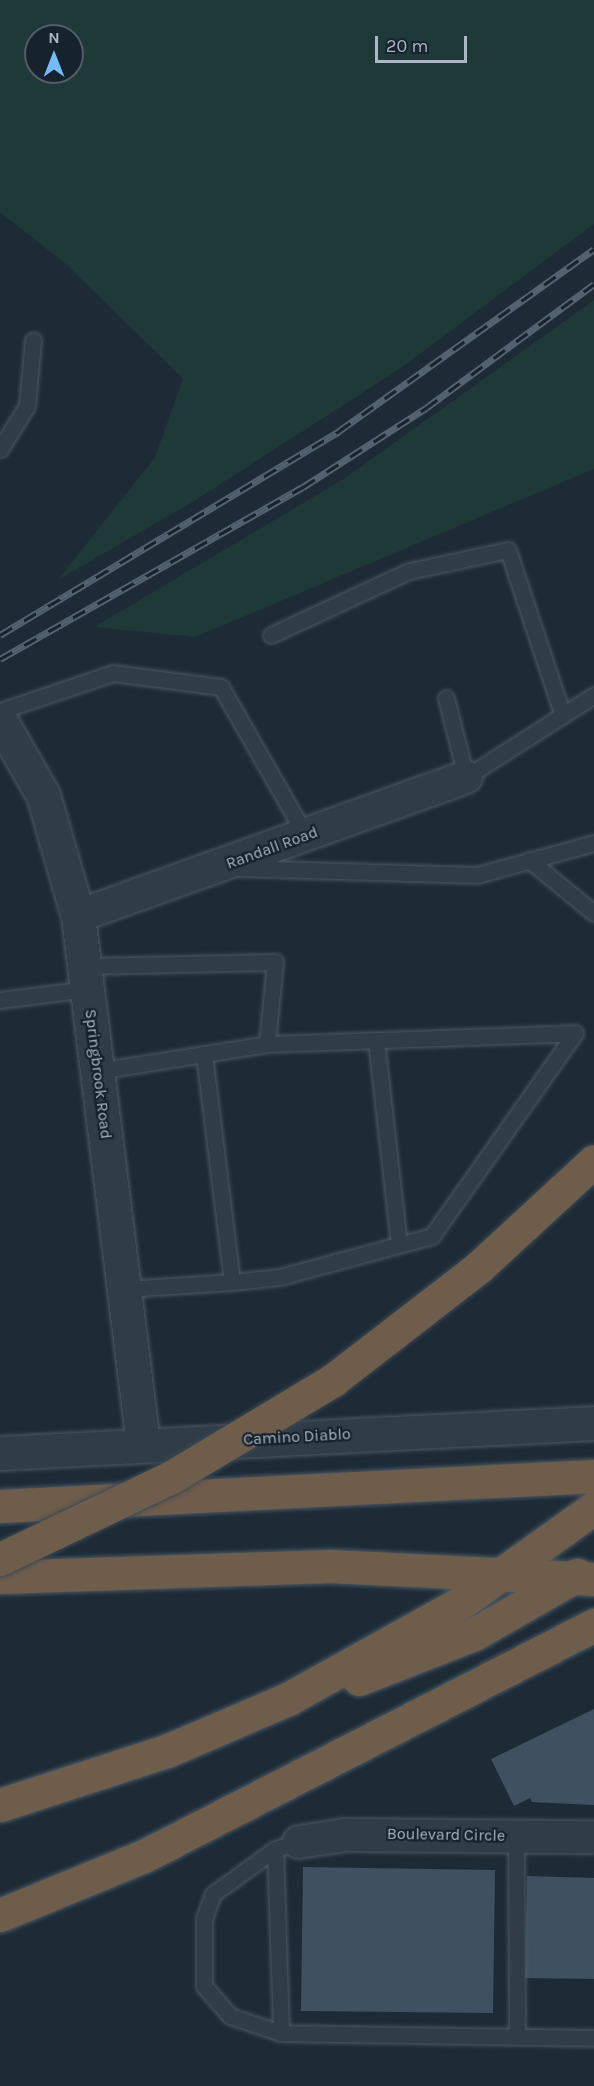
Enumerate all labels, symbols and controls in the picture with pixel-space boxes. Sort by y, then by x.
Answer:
north arrow [24,24,84,84]
scale bar [378,24,470,62]
text: N [48,28,60,47]
text: 20 m [386,35,428,57]
street label: Randall Road [224,823,320,873]
street label: Springbrook Road [81,1008,115,1140]
street label: Camino Diablo [243,1425,351,1449]
street label: Boulevard Circle [387,1824,505,1846]

